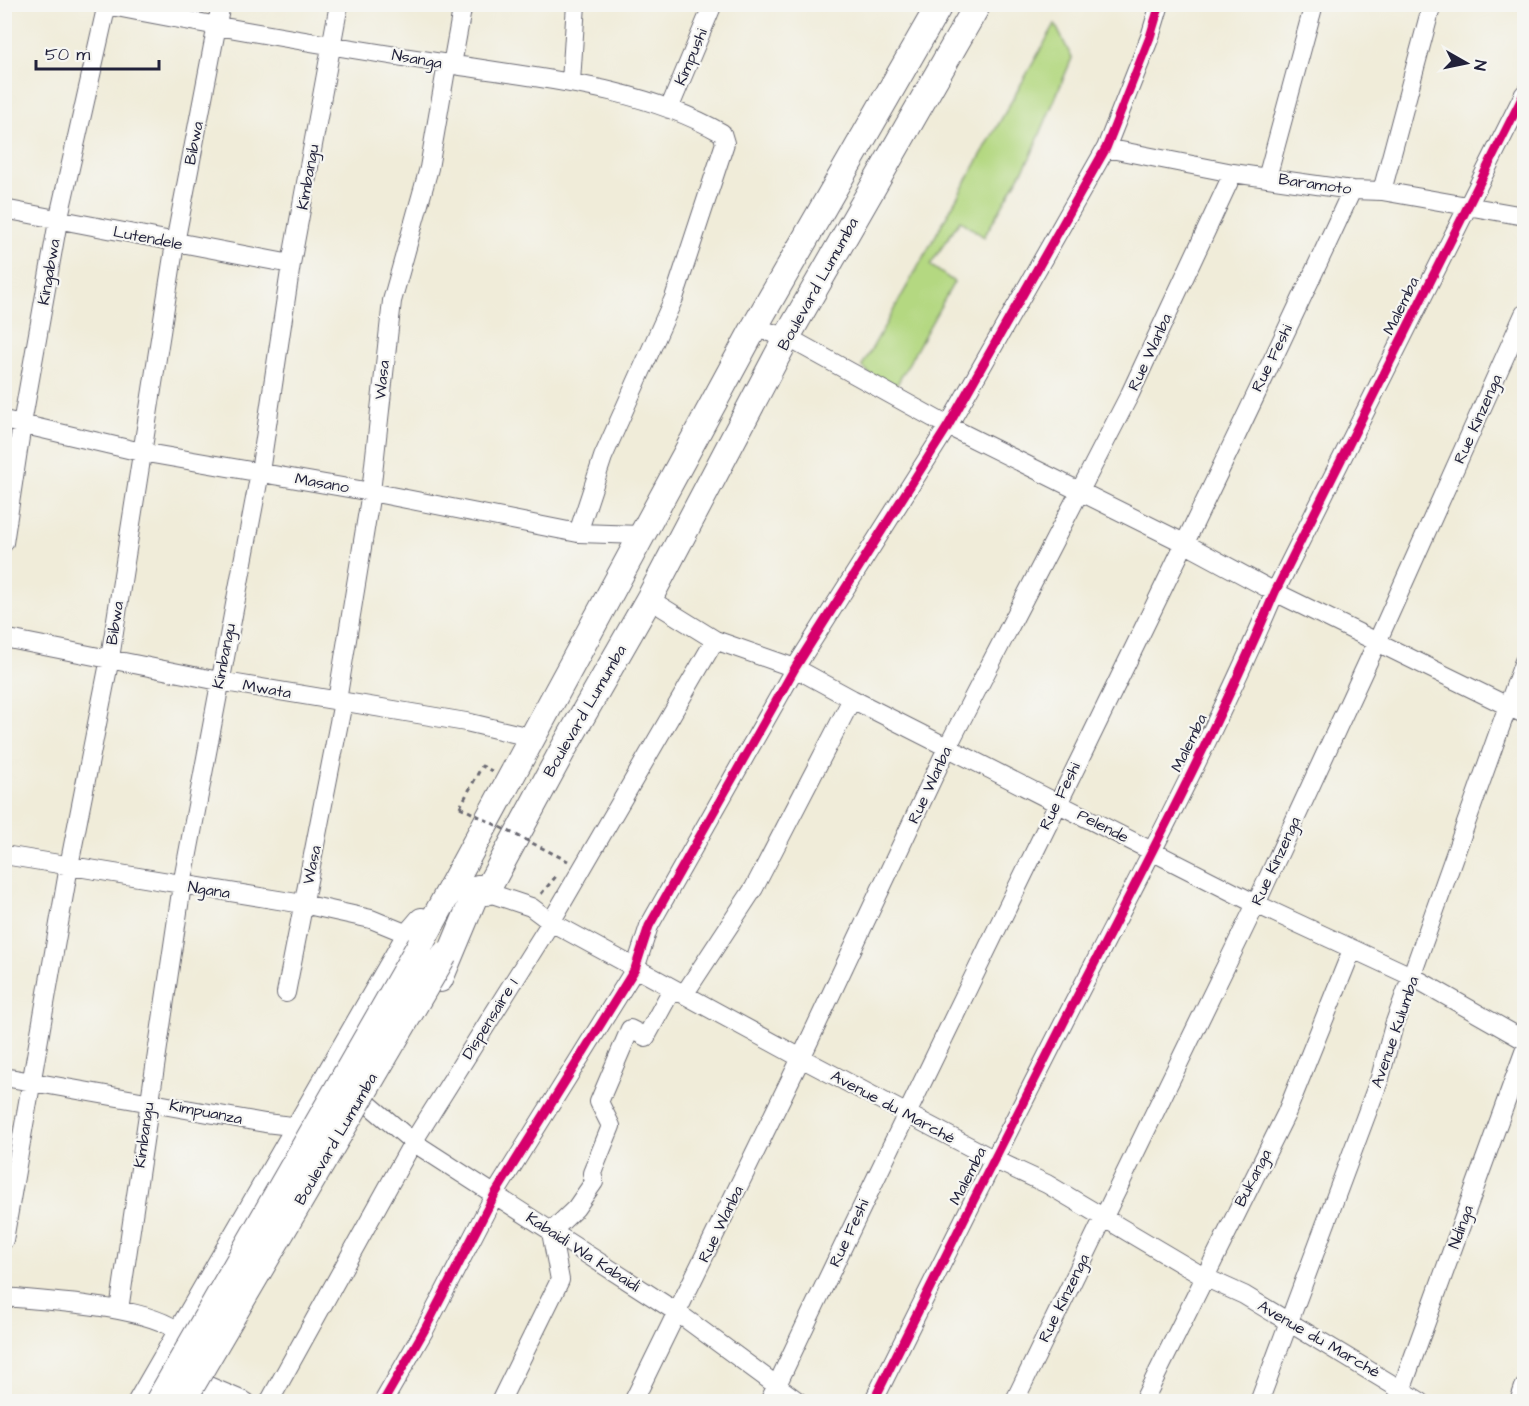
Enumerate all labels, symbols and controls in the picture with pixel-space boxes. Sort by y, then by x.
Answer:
street label: Kimpushi [669,25,713,89]
scale bar [36,33,159,71]
north arrow [1436,33,1496,93]
text: 50 m [45,42,90,67]
street label: Nsanga [390,44,444,75]
text: N [1468,59,1491,72]
street label: Bibwa [179,119,209,167]
street label: Kimbangu [291,143,326,212]
street label: Baramoto [1277,168,1353,200]
street label: Boulevard Lumumba [772,214,864,354]
street label: Lutendele [111,220,185,256]
street label: Kingabwa [32,237,67,307]
street label: Malemba [1377,273,1425,339]
street label: Rue Wanba [1123,310,1177,394]
street label: Rue Feshi [1246,320,1298,395]
street label: Wasa [369,359,395,401]
street label: Rue Kinzenga [1448,371,1508,468]
street label: Masano [293,467,351,499]
street label: Bibwa [101,600,129,646]
street label: Kimbangu [207,621,242,691]
street label: Boulevard Lumumba [538,641,632,781]
street label: Mwata [241,674,293,704]
street label: Malemba [1165,710,1213,776]
street label: Rue Wanba [903,743,957,827]
street label: Rue Feshi [1034,758,1086,833]
street label: Pelende [1074,804,1133,848]
street label: Rue Kinzenga [1246,813,1307,909]
street label: Wasa [297,843,327,887]
street label: Ngana [186,876,232,905]
street label: Avenue Kulumba [1366,973,1424,1091]
street label: Dispensaire 1 [457,975,523,1063]
street label: Avenue du Marché [827,1065,959,1149]
street label: Boulevard Lumumba [289,1069,383,1209]
street label: Kimpuanza [168,1094,244,1130]
street label: Kimbangu [129,1101,160,1169]
street label: Malemba [944,1143,992,1209]
street label: Bukanga [1229,1145,1278,1211]
street label: Rue Wanba [693,1182,749,1266]
street label: Rue Feshi [824,1195,875,1271]
street label: Ndinga [1443,1202,1480,1252]
street label: Kabaidi Wa Kabaidi [522,1207,645,1297]
street label: Rue Kinzenga [1033,1250,1096,1346]
street label: Avenue du Marché [1254,1295,1385,1383]

